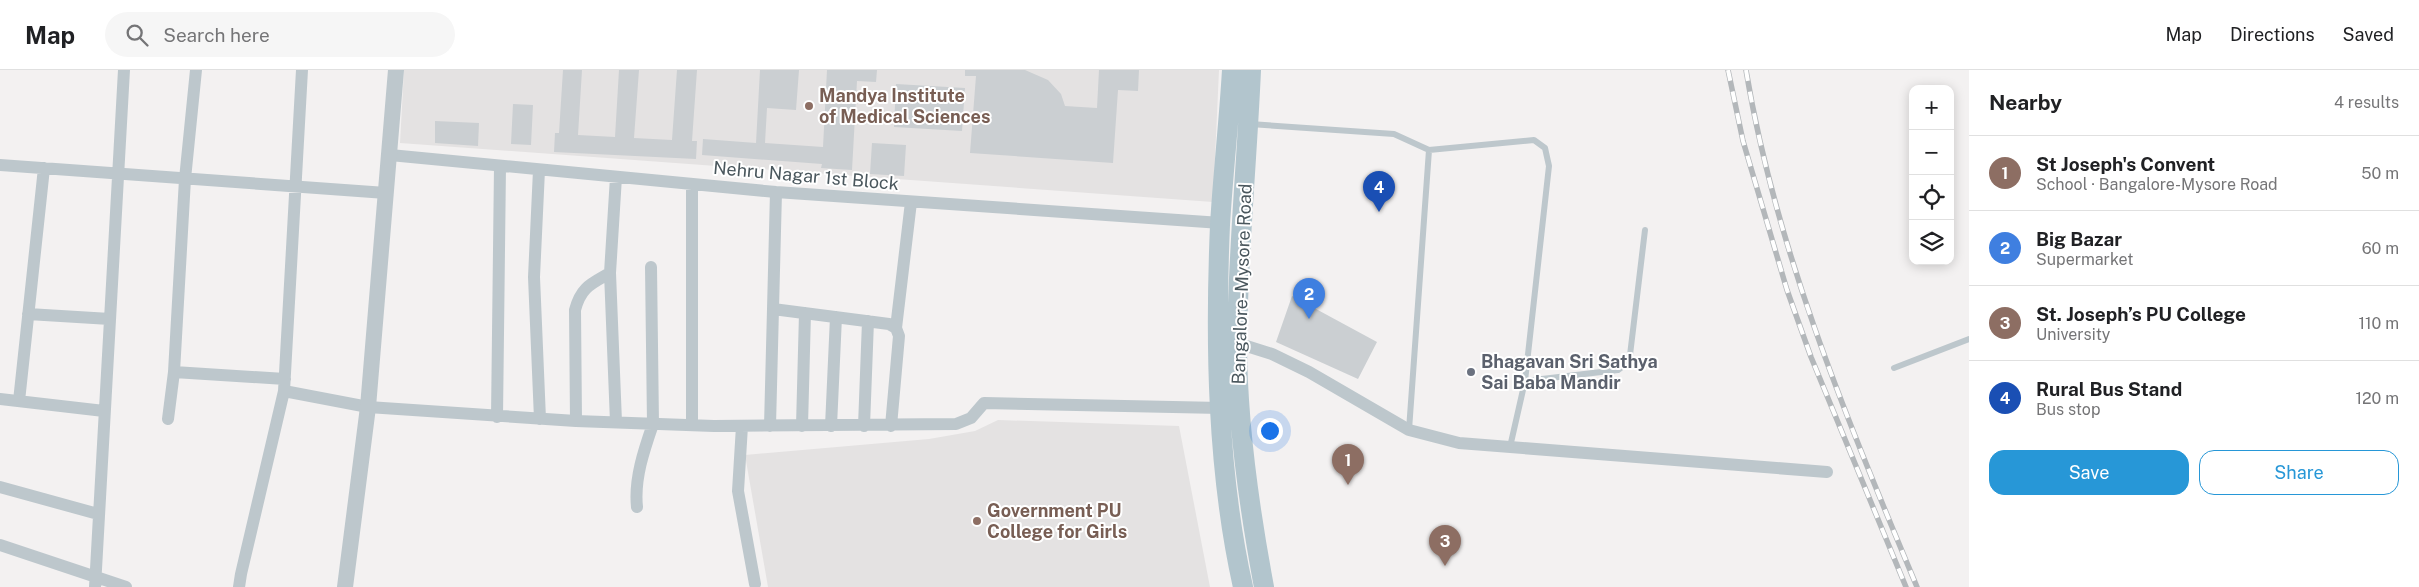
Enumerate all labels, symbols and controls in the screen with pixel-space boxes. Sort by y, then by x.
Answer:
search box [105,12,455,57]
text: Map [25,21,75,49]
icon: search [123,21,151,49]
text: Search here [163,24,270,46]
text: Map [2165,24,2202,45]
text: Directions [2230,24,2315,45]
text: Saved [2343,24,2394,45]
place label: Mandya Institute of Medical Sciences [819,85,990,127]
map controls [1909,85,1954,265]
button: + [1909,85,1954,130]
text: Nearby [1989,90,2062,115]
text: 4 results [2334,93,2399,112]
marker: Mandya Institute of Medical Sciences [803,100,815,112]
button: − [1909,130,1954,175]
text: St Joseph's Convent [2036,153,2215,175]
street label: Nehru Nagar 1st Block [712,157,900,194]
text: 1 [2002,164,2008,183]
text: 50 m [2361,164,2399,183]
pin: 4 [1363,171,1395,212]
button: locate [1909,175,1954,220]
text: School · Bangalore-Mysore Road [2036,175,2278,194]
street label: Bangalore-Mysore Road [1227,183,1256,385]
button: layers [1909,220,1954,265]
text: Big Bazar [2036,228,2122,250]
text: 2 [2000,239,2010,258]
text: 60 m [2362,239,2399,258]
text: Supermarket [2036,250,2133,269]
pin: 2 [1293,278,1325,319]
text: St. Joseph’s PU College [2036,303,2246,325]
text: 3 [2000,314,2010,333]
text: 110 m [2358,314,2399,333]
text: University [2036,325,2110,344]
place label: Bhagavan Sri Sathya Sai Baba Mandir [1481,351,1658,393]
marker: Bhagavan Sri Sathya Sai Baba Mandir [1465,366,1477,378]
text: Rural Bus Stand [2036,378,2182,400]
text: 4 [2000,389,2010,408]
text: 120 m [2355,389,2399,408]
text: Bus stop [2036,400,2100,419]
your location [1257,418,1283,444]
pin: 1 [1332,444,1364,485]
button: Save [1989,450,2189,495]
button: Share [2199,450,2399,495]
place label: Government PU College for Girls [987,500,1127,542]
marker: Government PU College for Girls [971,515,983,527]
pin: 3 [1429,525,1461,566]

